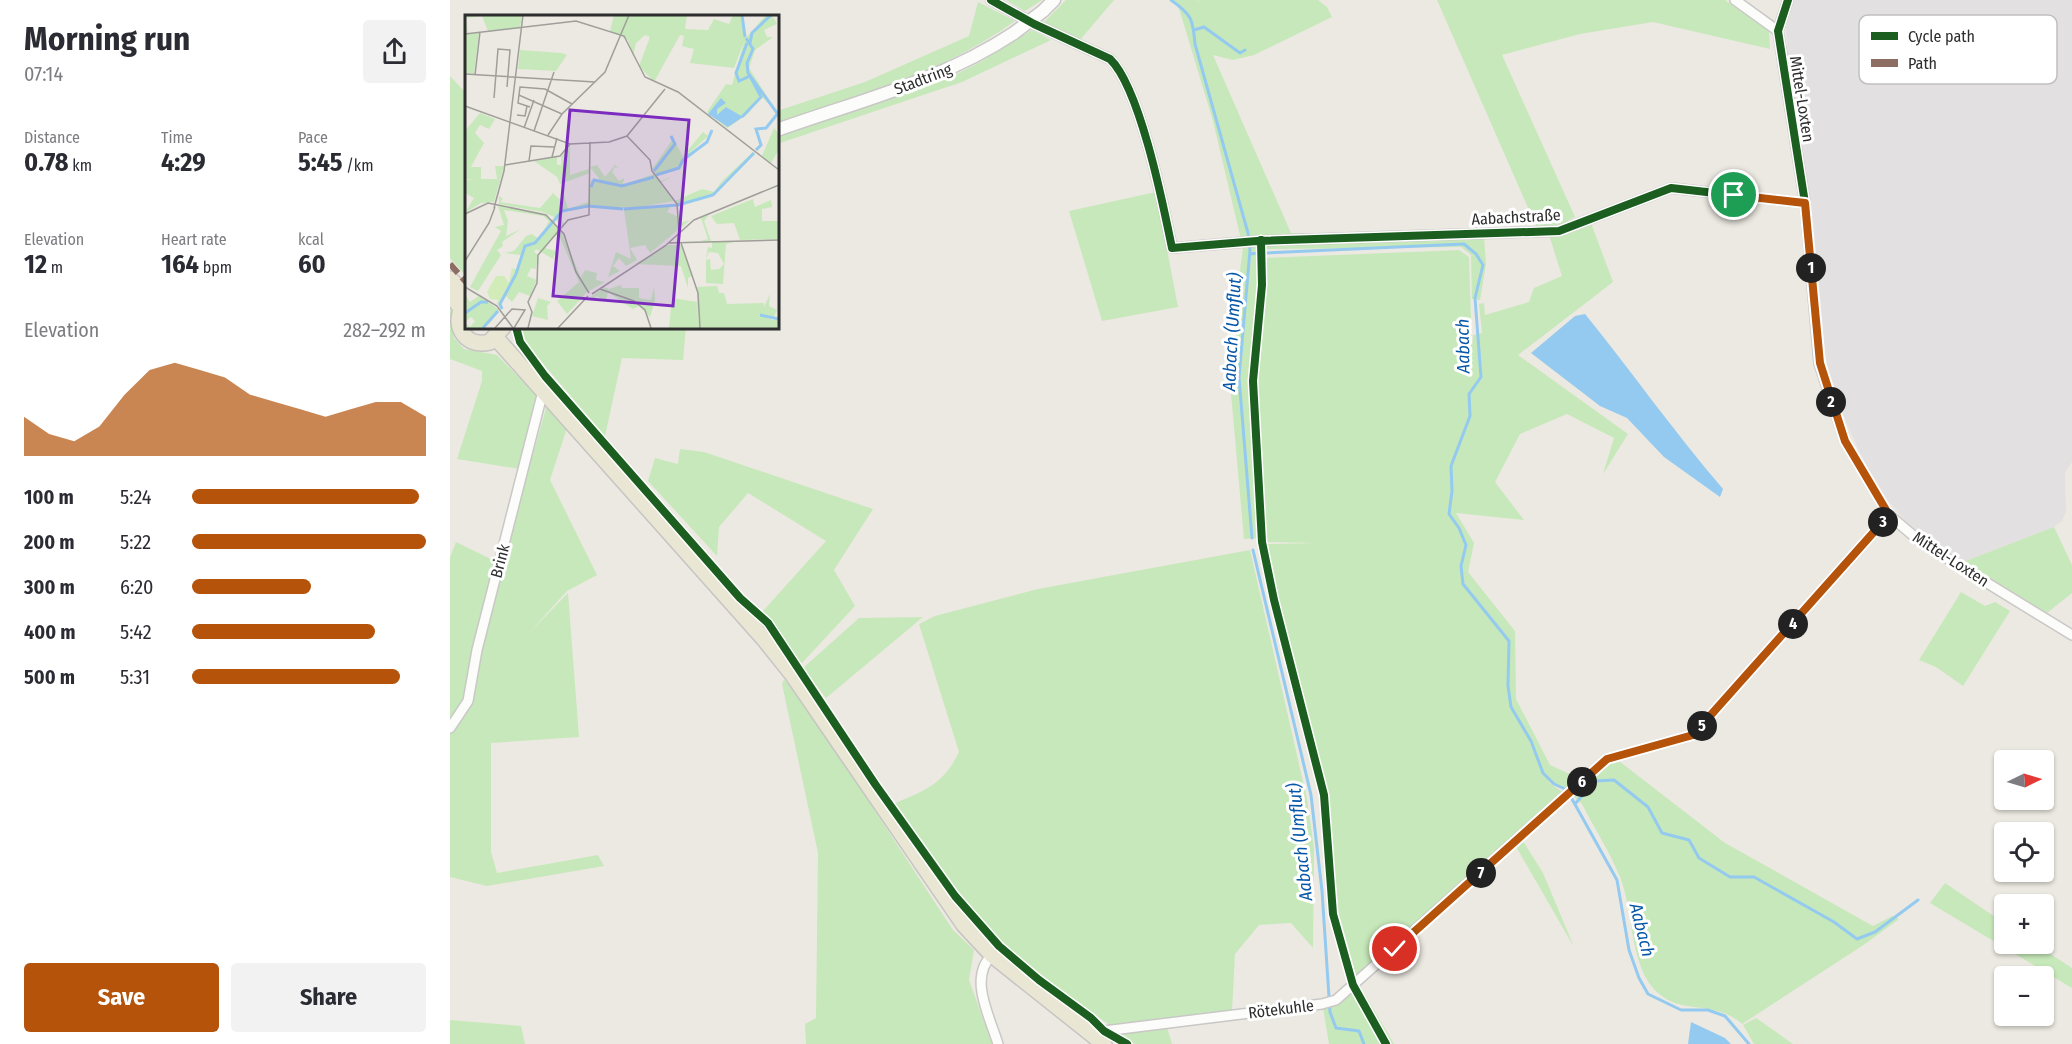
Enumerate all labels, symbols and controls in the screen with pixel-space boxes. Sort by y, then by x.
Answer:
inset map [465,15,778,328]
legend [1859,15,2057,84]
text: Morning run [24,19,190,59]
button: share [363,20,426,83]
text: Cycle path [1908,27,1975,46]
text: Path [1908,54,1937,73]
street label: Mittel-Loxten [1786,55,1818,143]
street label: Stadtring [891,59,955,99]
text: 07:14 [24,62,63,86]
text: Distance [24,128,80,147]
text: Time [161,128,193,147]
text: Pace [298,128,328,147]
text: 0.78 [24,147,69,178]
text: 4:29 [161,147,206,178]
text: 5:45 [298,147,342,178]
text: km [69,156,92,175]
text: /km [342,156,373,175]
pin [1708,169,1759,220]
icon: arrive [1717,178,1750,211]
street label: Aabachstraße [1471,205,1561,229]
text: Elevation [24,230,84,249]
text: Heart rate [161,230,227,249]
text: kcal [298,230,324,249]
text: 12 [24,249,47,280]
text: 164 [161,249,199,280]
text: 60 [298,249,326,280]
pin: 1 [1796,253,1826,283]
text: m [47,258,63,277]
text: bpm [199,258,232,277]
text: 1 [1808,258,1814,277]
water label: Aabach (Umflut) [1218,272,1246,393]
text: Elevation [24,318,99,342]
text: 282–292 m [343,318,426,342]
water label: Aabach [1452,318,1474,375]
pin: 2 [1816,387,1846,417]
text: 2 [1827,392,1835,411]
text: 100 m [24,485,74,509]
text: 5:24 [120,485,152,509]
pin: 3 [1868,507,1898,537]
text: 3 [1879,512,1887,531]
street label: Mittel-Loxten [1909,527,1993,591]
text: 200 m [24,530,75,554]
text: 5:22 [120,530,151,554]
street label: Brink [486,541,514,580]
text: 300 m [24,575,75,599]
text: 6:20 [120,575,153,599]
pin: 4 [1778,609,1808,639]
text: 4 [1789,614,1797,633]
text: 400 m [24,620,76,644]
text: 5:42 [120,620,152,644]
text: 500 m [24,665,75,689]
text: 5:31 [120,665,150,689]
pin: 5 [1687,711,1717,741]
text: 5 [1698,716,1706,735]
north arrow [1994,750,2054,810]
map controls [1994,750,2054,1026]
pin: 6 [1567,767,1597,797]
text: 6 [1578,772,1586,791]
water label: Aabach (Umflut) [1283,782,1317,903]
button: locate [1994,822,2054,882]
pin: 7 [1466,858,1496,888]
text: 7 [1478,863,1484,882]
button: + [1994,894,2054,954]
water label: Aabach [1624,900,1659,959]
pin [1369,923,1420,974]
icon: check [1378,932,1411,965]
button: Save [24,963,219,1032]
button: Share [231,963,426,1032]
button: − [1994,966,2054,1026]
street label: Rötekuhle [1247,996,1315,1022]

